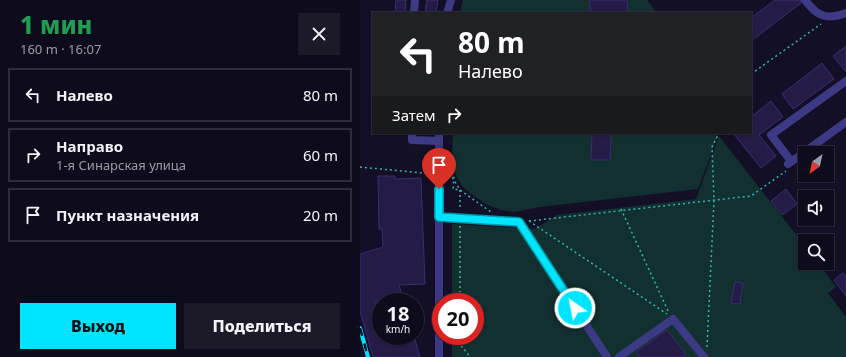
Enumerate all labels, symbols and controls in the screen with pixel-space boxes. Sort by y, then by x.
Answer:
text: 1 мин [20,8,92,41]
button: close [298,13,340,55]
text: 80 m [458,23,525,61]
icon: left [392,28,444,80]
text: 160 m · 16:07 [20,40,101,58]
text: Налево [458,59,523,83]
icon: left [22,84,44,106]
text: Налево [56,85,113,105]
text: 80 m [303,85,338,105]
icon: right [443,104,465,126]
text: Затем [392,105,435,125]
text: Направо [56,136,123,156]
icon: right [22,144,44,166]
text: 60 m [303,145,338,165]
north arrow [798,146,834,182]
map controls [798,146,834,270]
pin [422,148,456,189]
icon: arrive [428,154,450,176]
text: 1-я Синарская улица [56,156,186,174]
button: sound [798,190,834,226]
icon: arrive [22,204,44,226]
text: Пункт назначения [56,205,199,225]
text: 20 m [303,205,338,225]
button: search [798,234,834,270]
position arrow [554,287,596,329]
speed limit sign: 20 [432,293,484,345]
text: 18 [387,300,409,327]
button: Выход [20,303,176,349]
button: Поделиться [184,303,340,349]
text: km/h [386,322,410,336]

